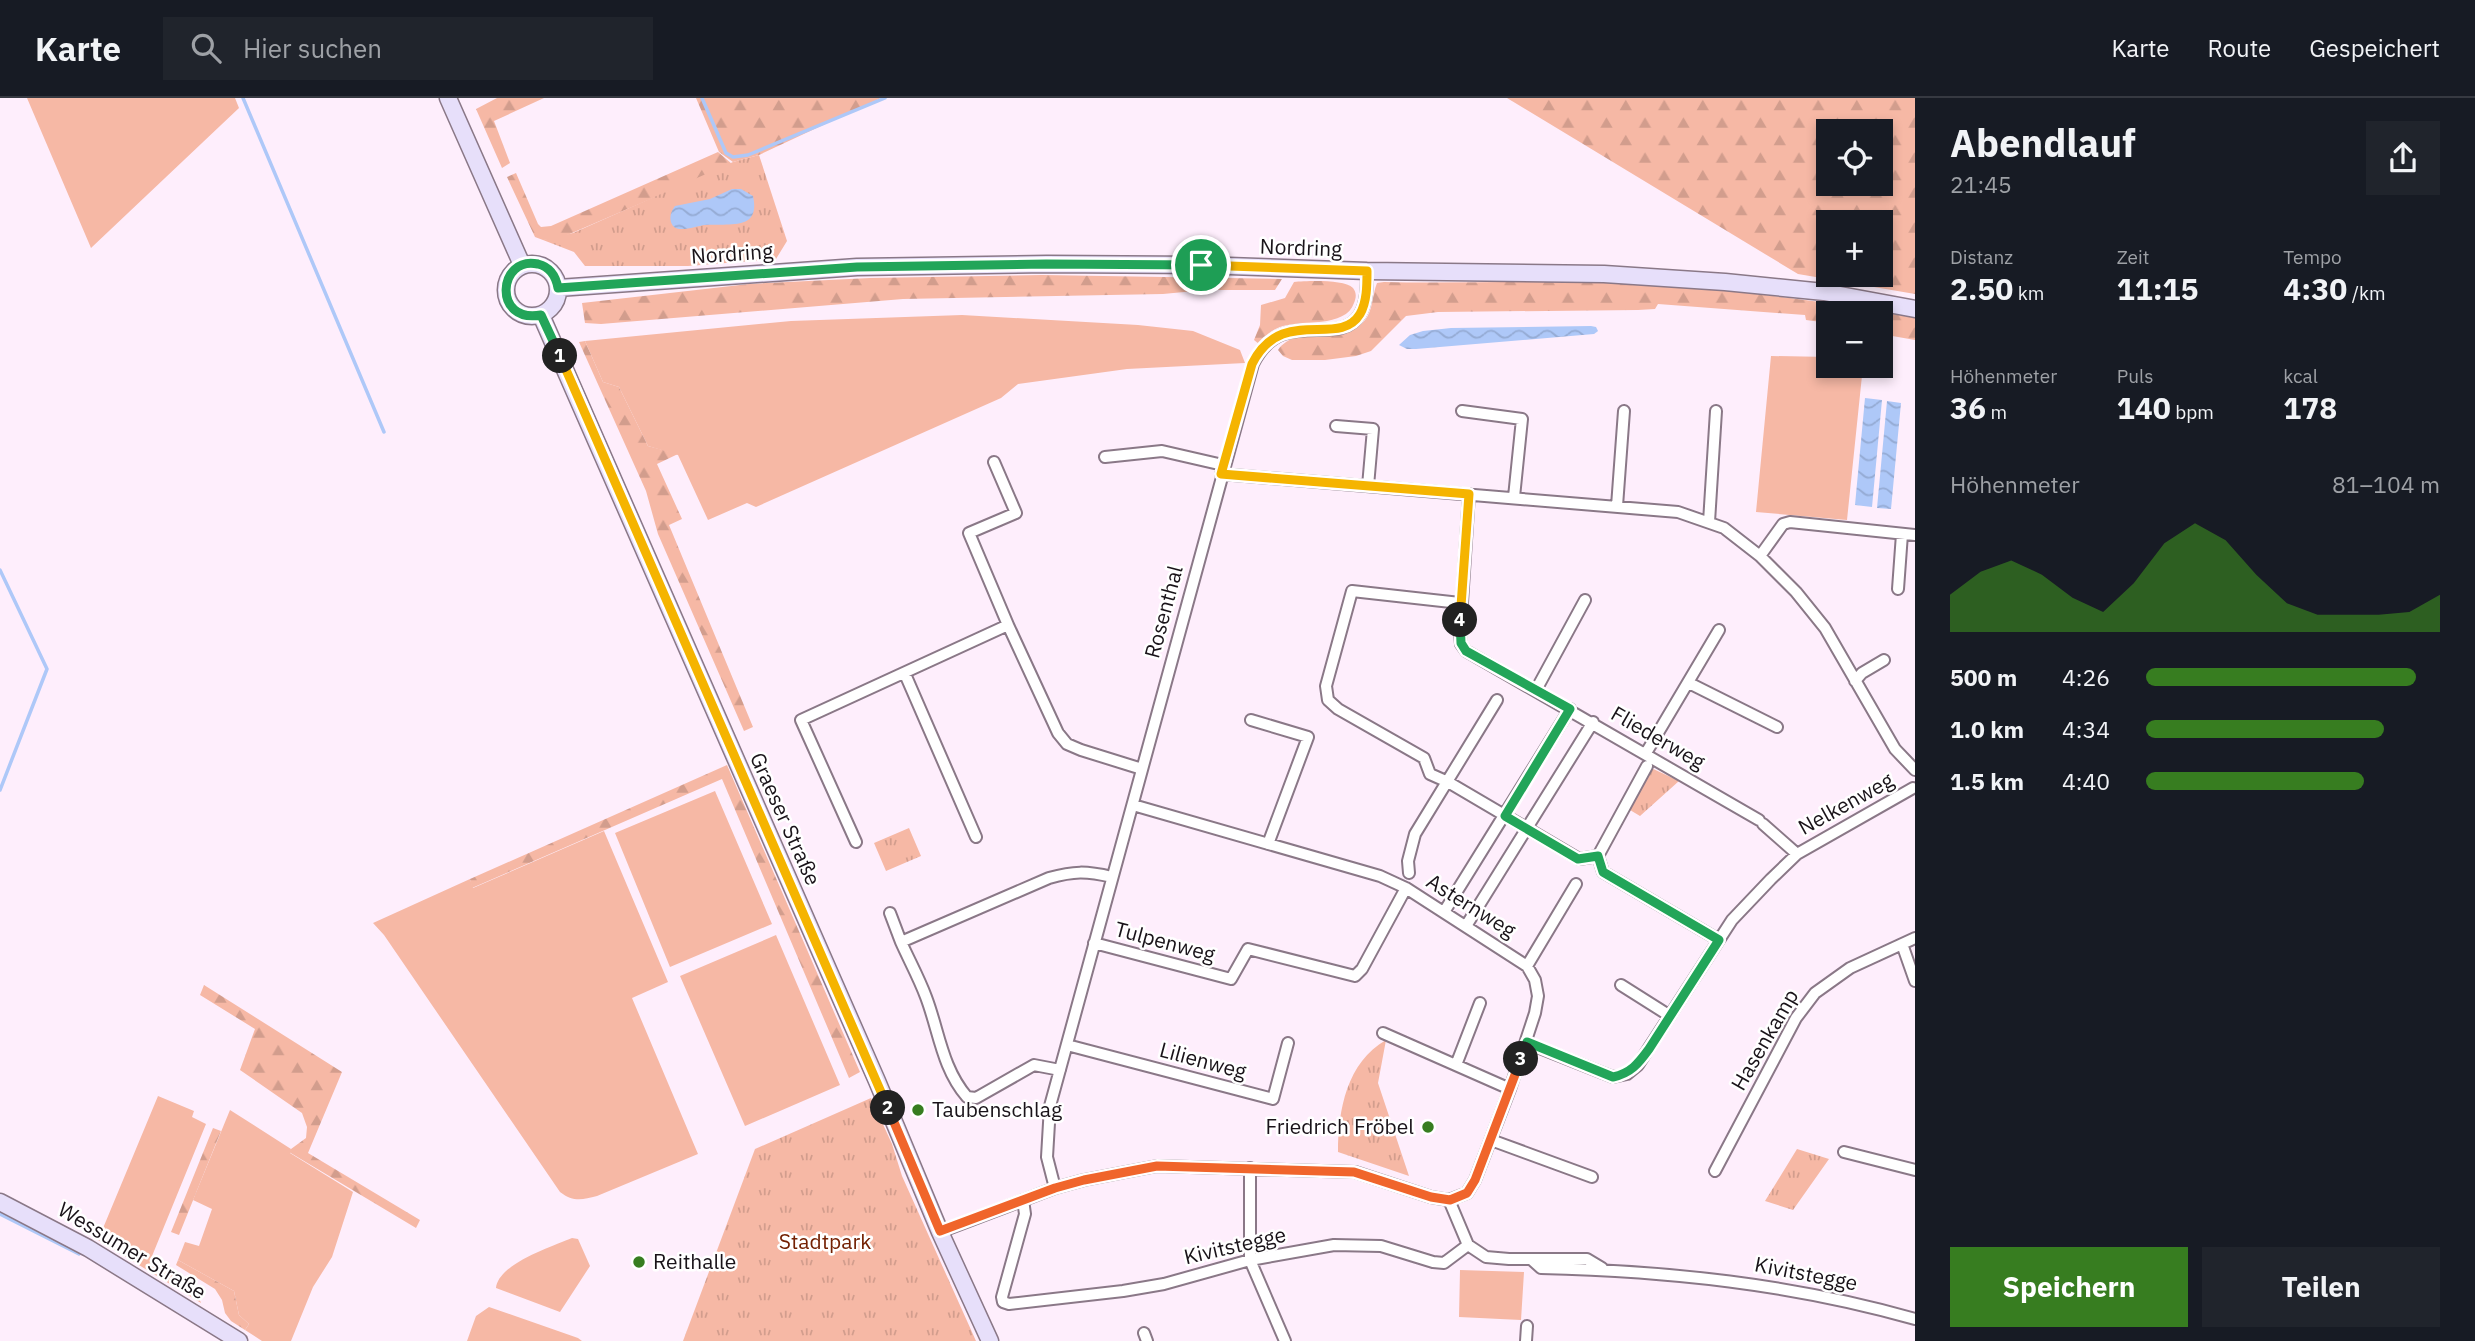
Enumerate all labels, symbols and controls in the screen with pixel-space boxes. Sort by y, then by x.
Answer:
search box [163,17,653,80]
text: Karte [35,27,121,70]
icon: search [187,29,225,67]
text: Hier suchen [243,31,382,65]
text: Karte [2111,32,2170,64]
text: Route [2208,32,2271,64]
text: Gespeichert [2309,32,2440,64]
text: Abendlauf [1950,118,2136,167]
map controls [1816,119,1893,378]
button: locate [1816,119,1893,196]
button: share [2366,121,2440,195]
text: 21:45 [1950,169,2012,199]
button: + [1816,210,1893,287]
street label: Nordring [1259,232,1343,262]
pin [1171,235,1231,295]
street label: Nordring [690,236,774,270]
text: Distanz [1950,245,2013,269]
text: Zeit [2117,245,2149,269]
text: Tempo [2283,245,2342,269]
icon: arrive [1182,246,1220,284]
text: 2.50 [1950,269,2013,308]
text: 11:15 [2117,269,2199,308]
text: 4:30 [2283,269,2347,308]
text: km [2013,281,2044,305]
text: /km [2347,281,2386,305]
button: − [1816,301,1893,378]
pin: 1 [542,338,578,374]
text: 1 [554,343,565,367]
text: Höhenmeter [1950,364,2057,388]
text: Puls [2117,364,2153,388]
text: kcal [2283,364,2318,388]
text: 36 [1950,388,1986,427]
text: 140 [2117,388,2171,427]
text: 178 [2283,388,2337,427]
text: m [1986,400,2007,424]
text: bpm [2171,400,2214,424]
text: Höhenmeter [1950,469,2080,499]
text: 81–104 m [2332,469,2440,499]
street label: Rosenthal [1137,562,1189,661]
pin: 4 [1442,602,1478,638]
text: 4 [1454,607,1465,631]
text: 500 m [1950,662,2017,692]
text: 4:26 [2062,662,2110,692]
street label: Fliederweg [1606,699,1711,775]
text: 1.0 km [1950,714,2024,744]
text: 4:34 [2062,714,2110,744]
street label: Graeser Straße [744,748,828,889]
street label: Nelkenweg [1793,765,1898,841]
text: 1.5 km [1950,766,2024,796]
text: 4:40 [2062,766,2110,796]
street label: Asternweg [1421,867,1522,944]
street label: Tulpenweg [1112,914,1219,968]
street label: Hasenkamp [1724,984,1804,1095]
street label: Lilienweg [1157,1035,1250,1085]
pin: 3 [1504,1042,1538,1076]
text: 3 [1515,1046,1526,1070]
pin: 2 [870,1090,906,1126]
text: 2 [882,1095,893,1119]
place label: Taubenschlag [932,1095,1062,1123]
marker: Taubenschlag [910,1102,926,1118]
place label: Friedrich Fröbel [1266,1112,1414,1140]
marker: Friedrich Fröbel [1420,1119,1436,1135]
street label: Wessumer Straße [53,1195,212,1305]
street label: Kivitstegge [1181,1220,1289,1270]
park label: Stadtpark [779,1227,871,1255]
place label: Reithalle [653,1247,736,1275]
button: Speichern [1950,1247,2188,1327]
button: Teilen [2202,1247,2440,1327]
street label: Kivitstegge [1752,1249,1860,1297]
marker: Reithalle [631,1254,647,1270]

